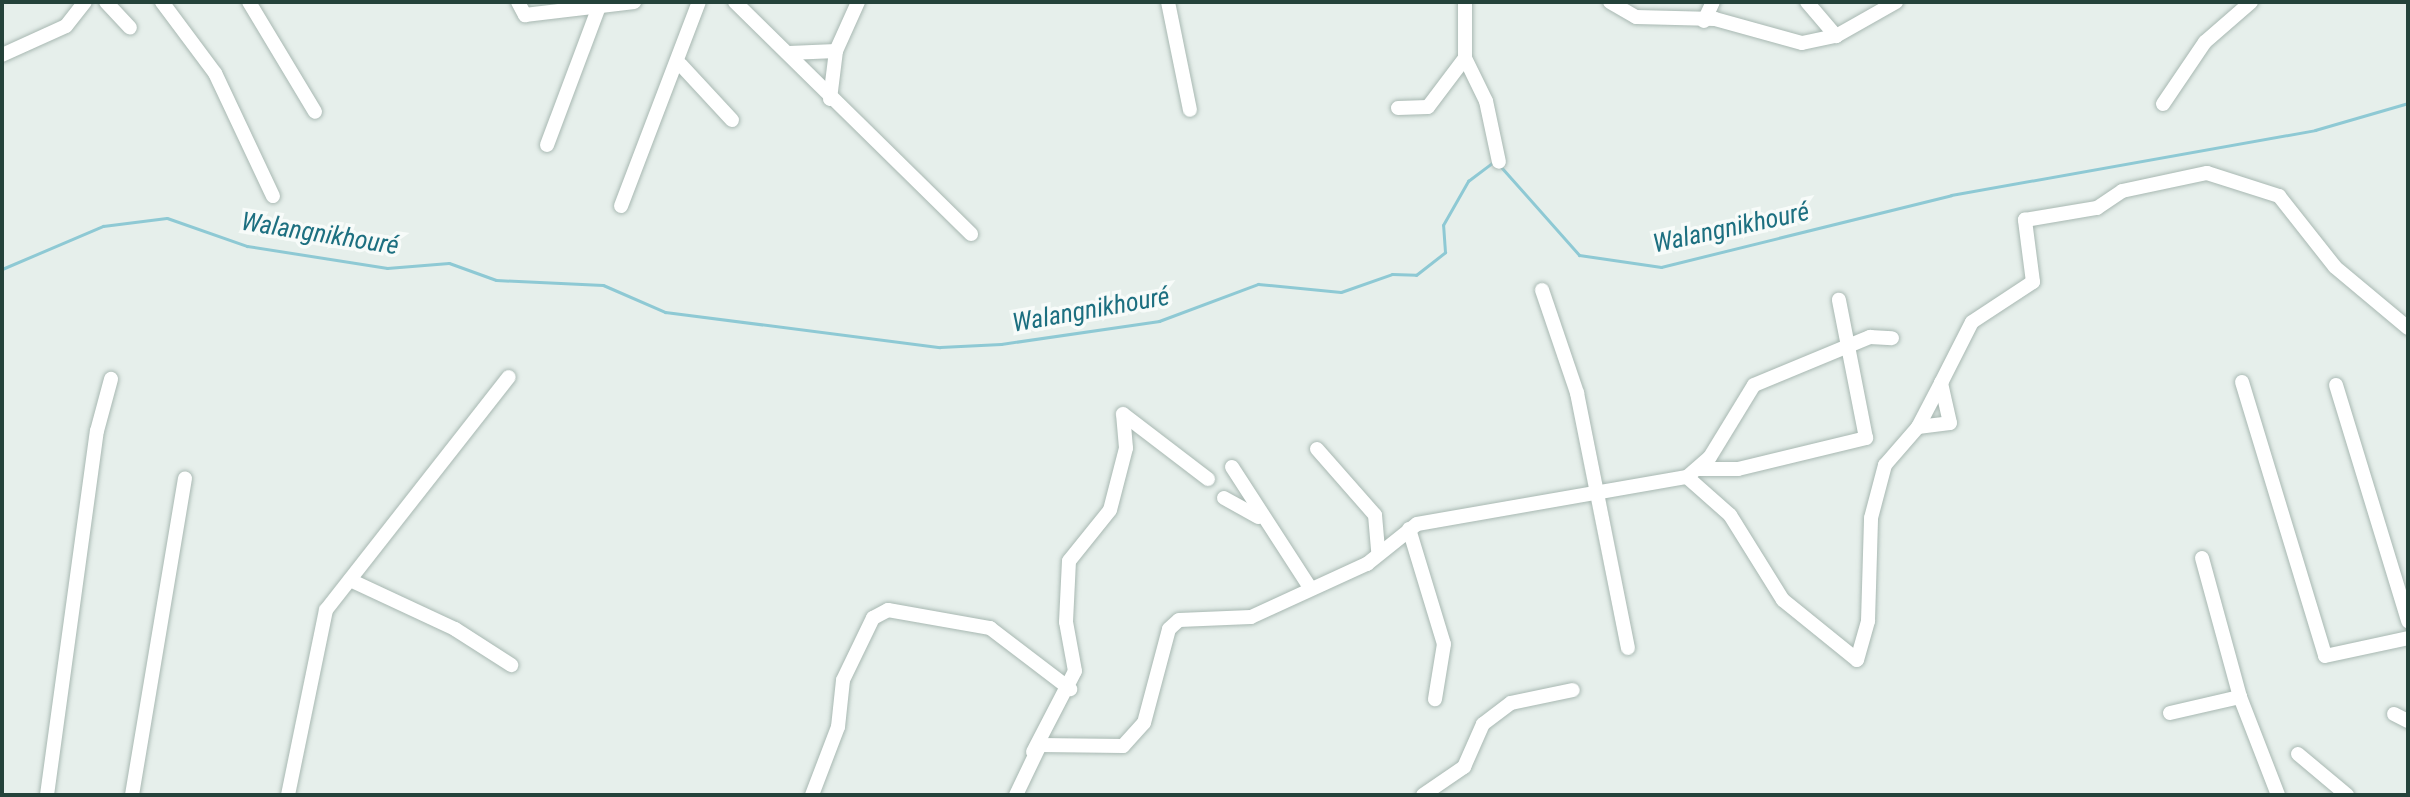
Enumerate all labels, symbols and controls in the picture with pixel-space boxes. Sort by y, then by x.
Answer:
water label: Walangnikhouré [1650,196,1812,260]
water label: Walangnikhouré [239,206,401,262]
water label: Walangnikhouré [1010,281,1172,339]

